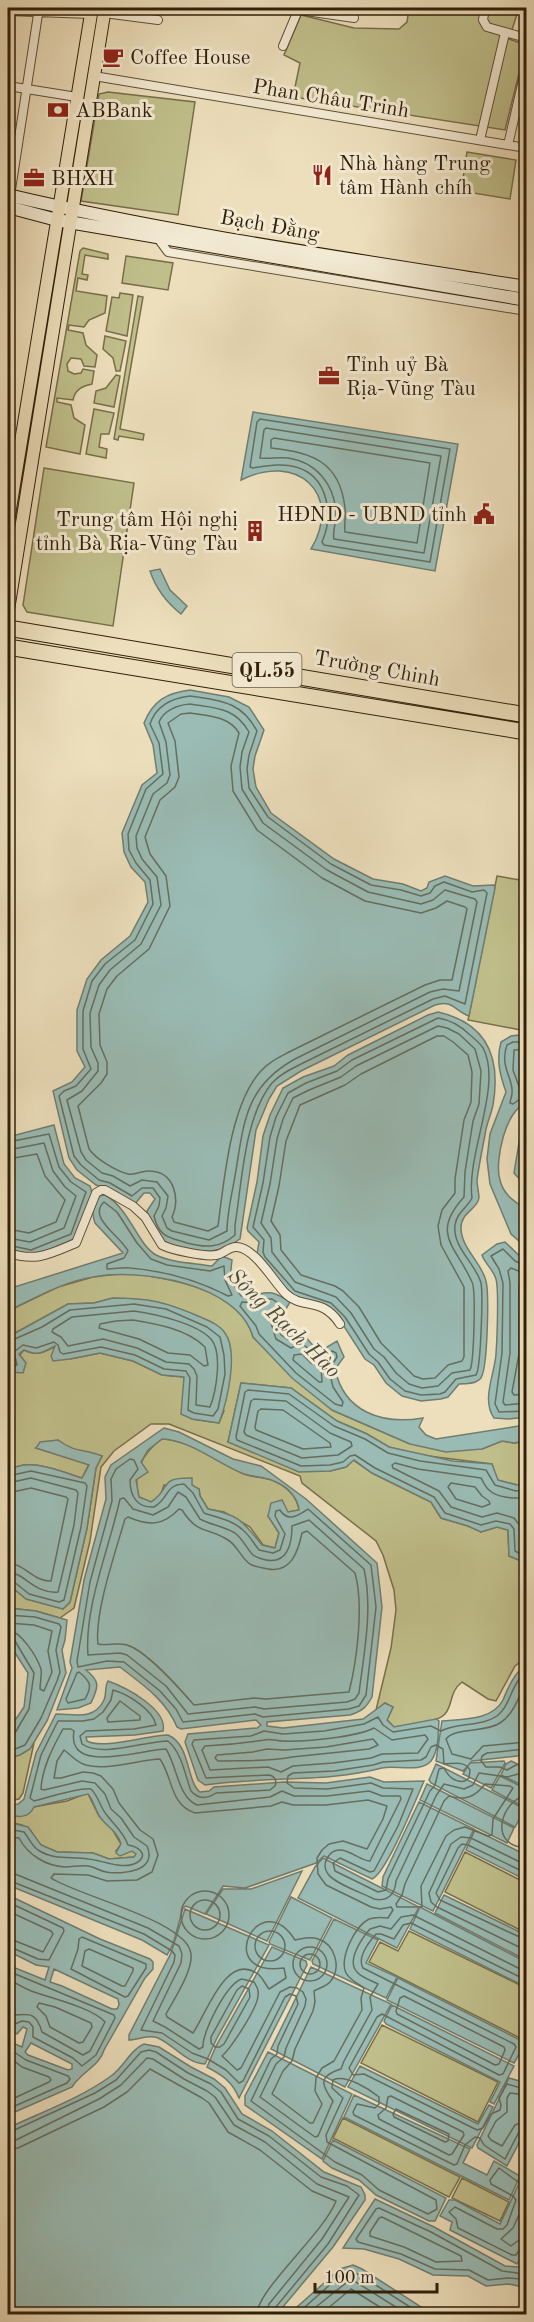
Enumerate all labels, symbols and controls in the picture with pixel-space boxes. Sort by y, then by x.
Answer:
cafe icon: Coffee House [101,45,125,69]
place label: Coffee House [130,48,251,69]
street label: Phan Châu Trinh [251,77,411,122]
bank icon: ABBank [46,98,70,122]
place label: ABBank [75,101,153,122]
place label: Nhà hàng Trung tâm Hành chíh [339,154,491,199]
restaurant icon: Nhà hàng Trung tâm Hành chíh [310,163,334,187]
office icon: BHXH [22,166,46,190]
place label: BHXH [51,169,114,190]
street label: Bạch Đằng [218,205,322,246]
place label: Tỉnh uỷ Bà Rịa-Vũng Tàu [346,355,476,400]
office icon: Tỉnh uỷ Bà Rịa-Vũng Tàu [317,364,341,388]
public building icon: HĐND - UBND tỉnh [472,502,496,526]
place label: HĐND - UBND tỉnh [277,505,467,526]
place label: Trung tâm Hội nghị tỉnh Bà Rịa-Vũng Tàu [36,510,238,555]
building icon: Trung tâm Hội nghị tỉnh Bà Rịa-Vũng Tàu [243,519,267,543]
street label: Trường Chinh [312,648,441,691]
road number: QL.55 [232,653,302,687]
water label: Sông Rạch Hào [223,1264,344,1382]
scale bar [315,2256,436,2294]
text: 100 m [324,2269,375,2287]

